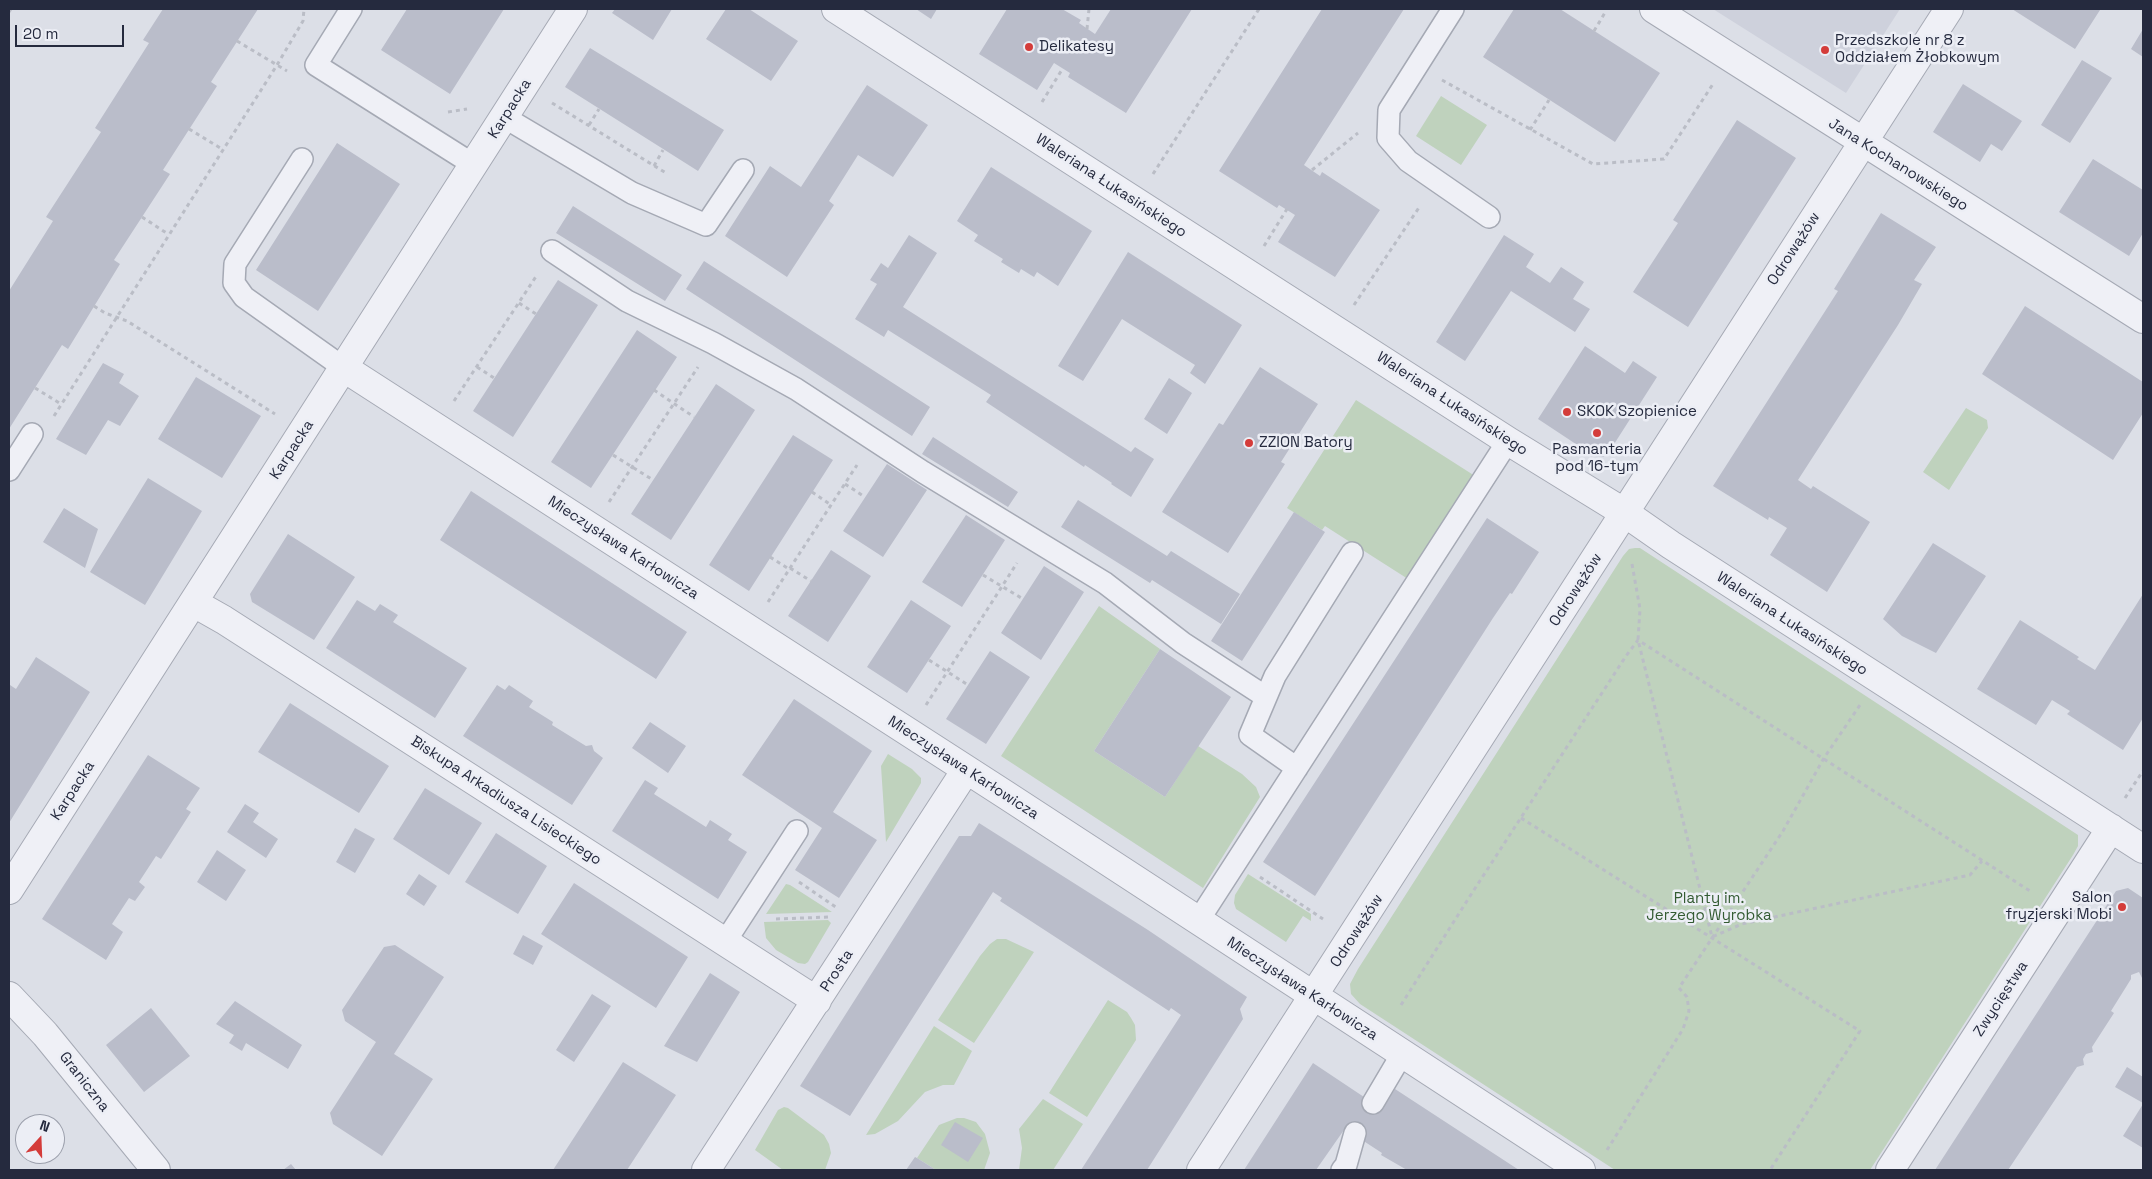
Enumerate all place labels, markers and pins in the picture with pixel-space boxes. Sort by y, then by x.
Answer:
place label: Przedszkole nr 8 z Oddziałem Żłobkowym [1835,32,2000,67]
place label: Delikatesy [1039,38,1114,56]
marker: Delikatesy [1023,41,1035,53]
marker: Przedszkole nr 8 z Oddziałem Żłobkowym [1819,44,1831,56]
place label: SKOK Szopienice [1577,403,1697,421]
marker: SKOK Szopienice [1561,406,1573,418]
marker: Pasmanteria pod 16-tym [1591,427,1603,439]
place label: ZZION Batory [1259,434,1353,452]
marker: ZZION Batory [1243,437,1255,449]
place label: Pasmanteria pod 16-tym [1552,441,1642,476]
place label: Salon fryzjerski Mobi [2006,889,2112,924]
marker: Salon fryzjerski Mobi [2116,901,2128,913]

